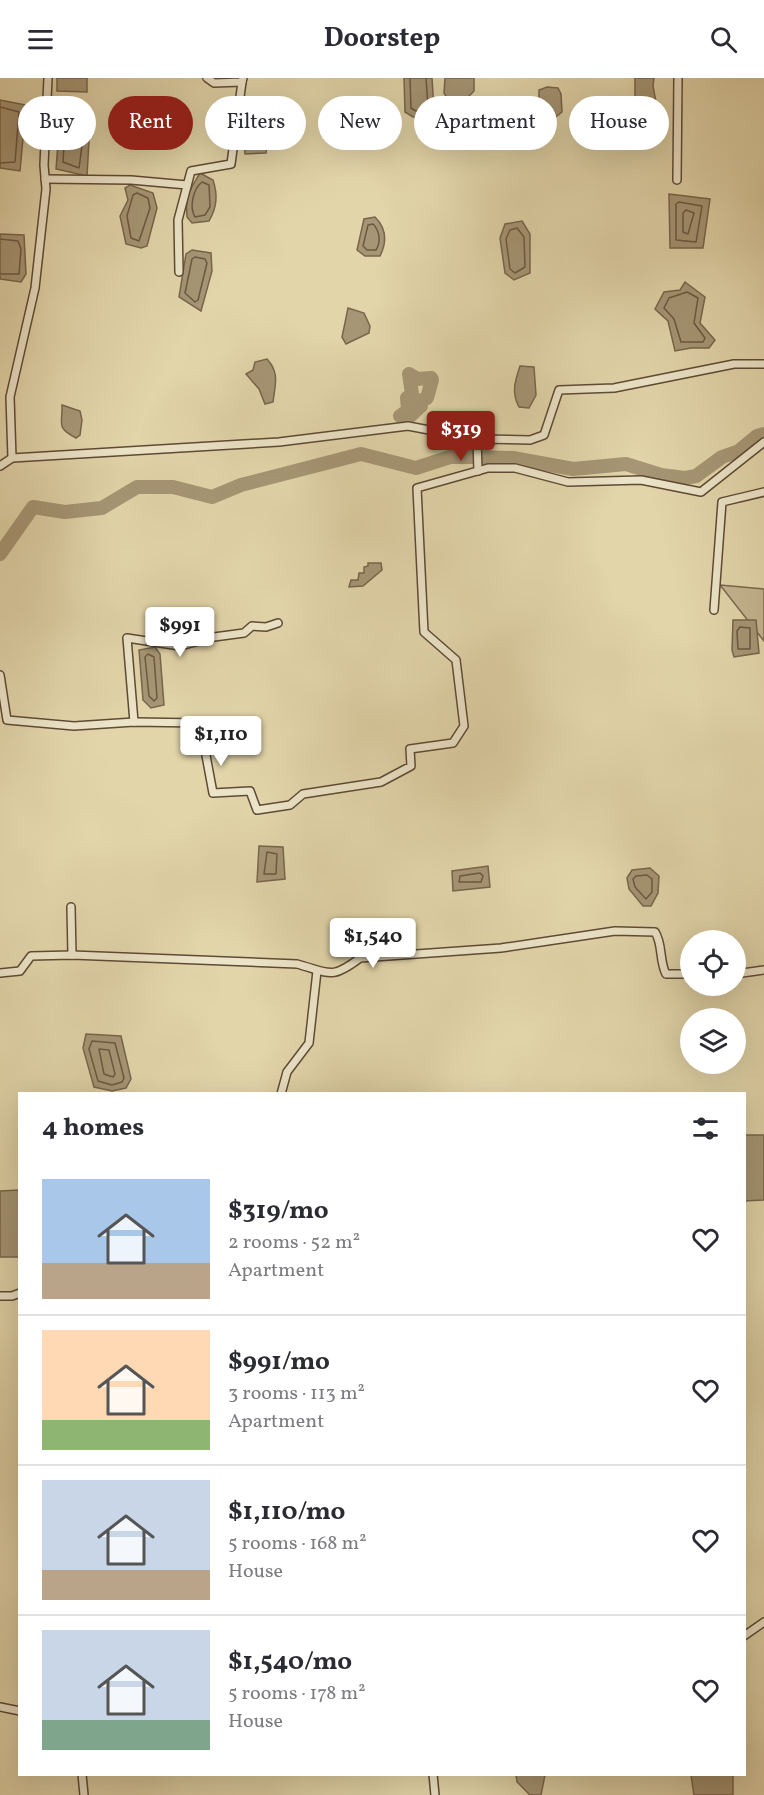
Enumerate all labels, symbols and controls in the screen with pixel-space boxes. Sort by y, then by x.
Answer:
text: Doorstep [324,20,440,58]
icon: menu [24,23,57,56]
icon: search [707,23,740,56]
chip: Buy [18,96,96,150]
chip: Rent [108,96,193,150]
chip: Filters [205,96,306,150]
chip: New [318,96,402,150]
chip: Apartment [414,96,557,150]
chip: House [569,96,669,150]
pin: $319 [425,411,497,462]
text: $319 [441,416,481,444]
pin: $991 [144,607,216,658]
text: $991 [159,612,201,640]
pin: $1,110 [172,716,270,767]
text: $1,110 [194,721,248,749]
pin: $1,540 [324,918,422,969]
text: $1,540 [344,923,402,951]
map controls [680,930,746,1074]
button: locate [680,930,746,996]
button: layers [680,1008,746,1074]
text: 4 homes [42,1110,144,1146]
icon: filters [689,1112,722,1145]
text: $319/mo [228,1193,329,1229]
icon: home [90,1203,162,1275]
icon: heart [689,1223,722,1256]
text: 2 rooms · 52 m² [228,1229,360,1257]
text: Apartment [228,1257,324,1285]
text: $991/mo [228,1344,330,1380]
icon: home [90,1354,162,1426]
icon: heart [689,1374,722,1407]
text: 3 rooms · 113 m² [228,1380,365,1408]
text: Apartment [228,1408,324,1436]
text: $1,110/mo [228,1494,345,1530]
icon: home [90,1504,162,1576]
icon: heart [689,1524,722,1557]
text: 5 rooms · 168 m² [228,1530,367,1558]
text: House [228,1558,283,1586]
text: $1,540/mo [228,1644,352,1680]
icon: home [90,1654,162,1726]
icon: heart [689,1674,722,1707]
text: 5 rooms · 178 m² [228,1680,366,1708]
text: House [228,1708,283,1736]

